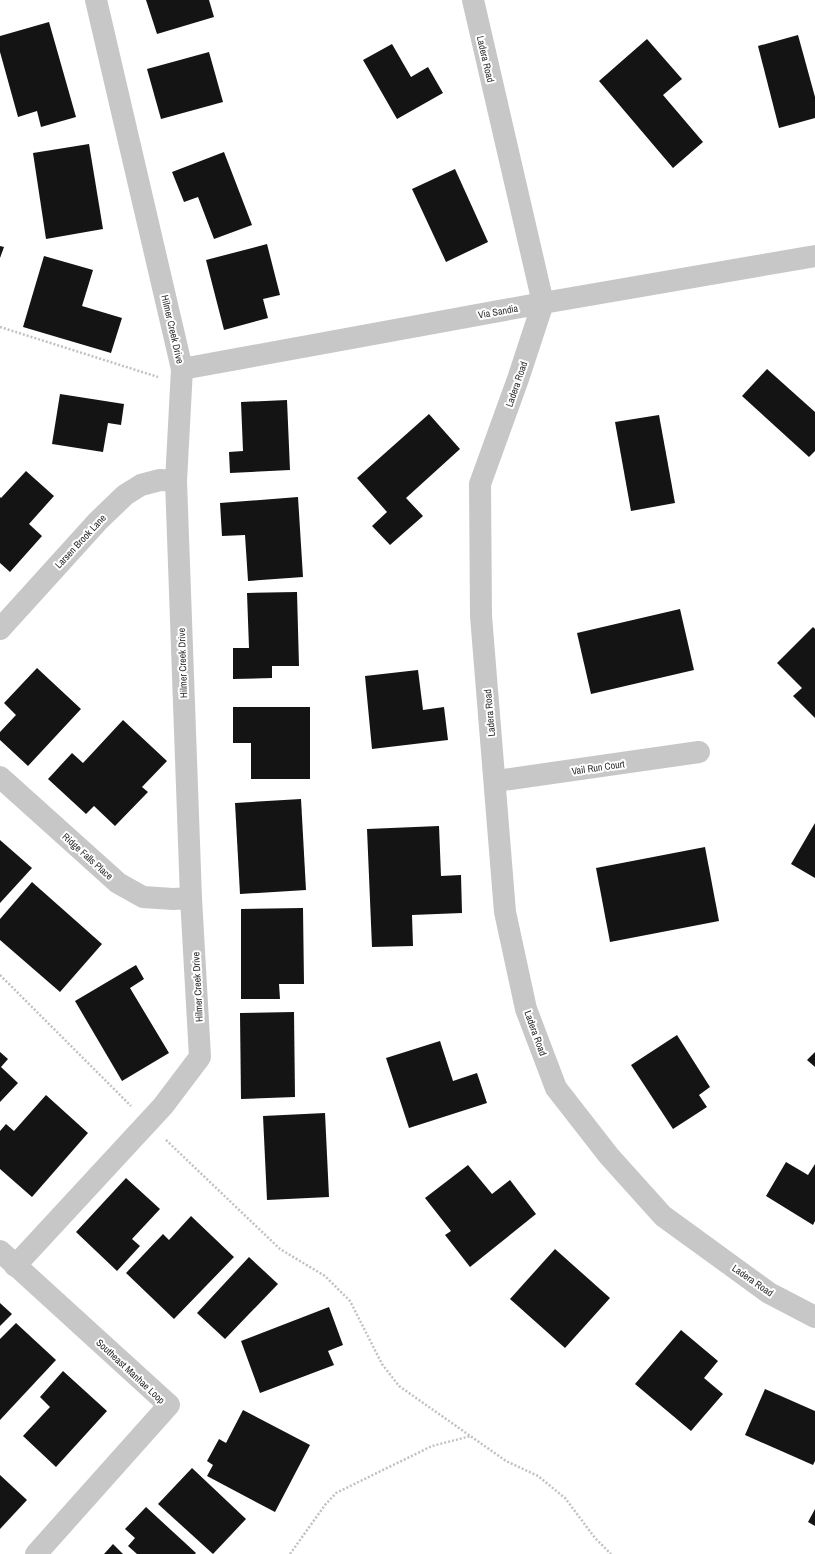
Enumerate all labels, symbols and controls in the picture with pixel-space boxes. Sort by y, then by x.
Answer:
street label: Ladera Road [474,35,497,84]
street label: Hilmer Creek Drive [158,293,187,365]
street label: Via Sandia [477,302,520,321]
street label: Ladera Road [503,360,530,409]
street label: Larsen Brook Lane [52,511,109,571]
street label: Hilmer Creek Drive [175,627,190,698]
street label: Ladera Road [481,689,498,737]
street label: Vail Run Court [571,757,626,778]
street label: Ridge Falls Place [60,830,116,883]
street label: Hilmer Creek Drive [189,951,206,1022]
street label: Ladera Road [521,1009,550,1058]
street label: Ladera Road [730,1261,776,1299]
street label: Southeast Manhae Loop [94,1336,168,1407]

